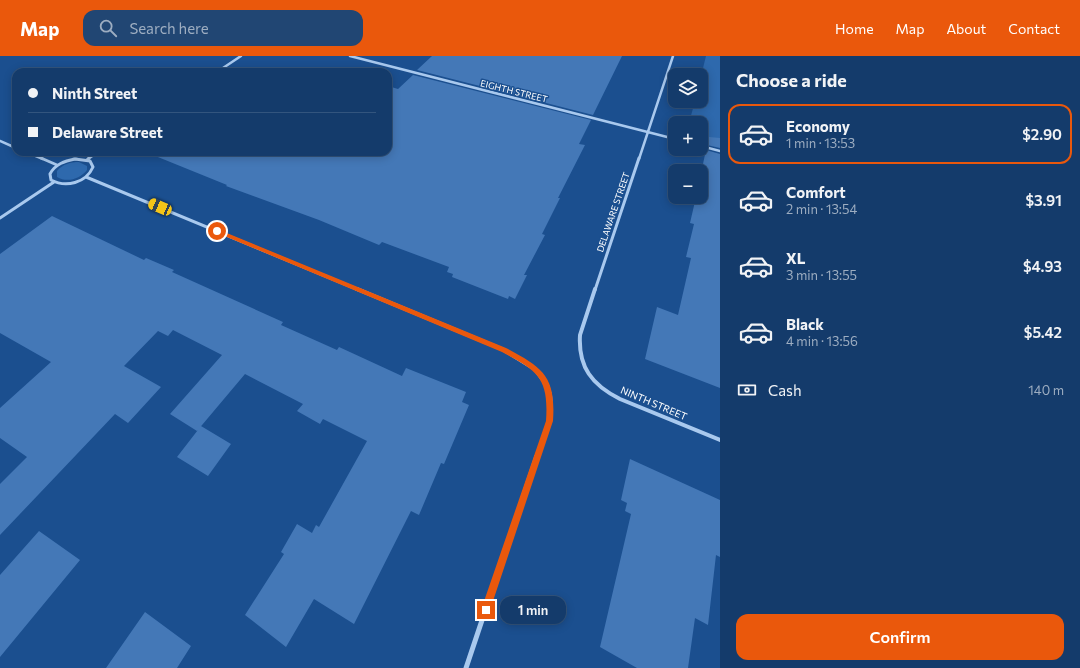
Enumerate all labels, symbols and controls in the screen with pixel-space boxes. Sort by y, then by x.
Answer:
search box [83,10,363,46]
text: Map [20,17,59,40]
icon: search [97,17,119,39]
text: Search here [129,19,209,37]
text: Home [835,20,874,37]
text: Map [896,20,924,37]
text: About [946,20,986,37]
text: Contact [1008,20,1060,37]
map controls [668,68,708,204]
button: layers [668,68,708,108]
text: Choose a ride [736,69,847,91]
street label: EIGHTH STREET [479,77,549,105]
text: Ninth Street [52,84,137,102]
button: + [668,116,708,156]
icon: car [738,116,774,152]
text: Economy [786,117,850,135]
text: Delaware Street [52,123,163,141]
text: $2.90 [1022,125,1062,143]
text: 1 min · 13:53 [786,135,855,151]
button: − [668,164,708,204]
street label: DELAWARE STREET [594,170,632,253]
icon: car [738,182,774,218]
text: Comfort [786,183,846,201]
text: $3.91 [1026,191,1062,209]
car [147,197,173,217]
text: 2 min · 13:54 [786,201,857,217]
route start [208,222,226,240]
icon: car [738,248,774,284]
text: XL [786,249,805,267]
text: $4.93 [1023,257,1062,275]
text: 3 min · 13:55 [786,267,857,283]
icon: car [738,314,774,350]
text: Black [786,315,824,333]
text: $5.42 [1024,323,1062,341]
text: 4 min · 13:56 [786,333,858,349]
icon: cash [736,379,758,401]
text: Cash [768,381,802,399]
text: 140 m [1028,382,1064,398]
street label: NINTH STREET [619,384,689,423]
callout: 1 min [500,596,566,624]
route end [477,601,495,619]
text: 1 min [518,602,548,618]
button: Confirm [736,614,1064,660]

